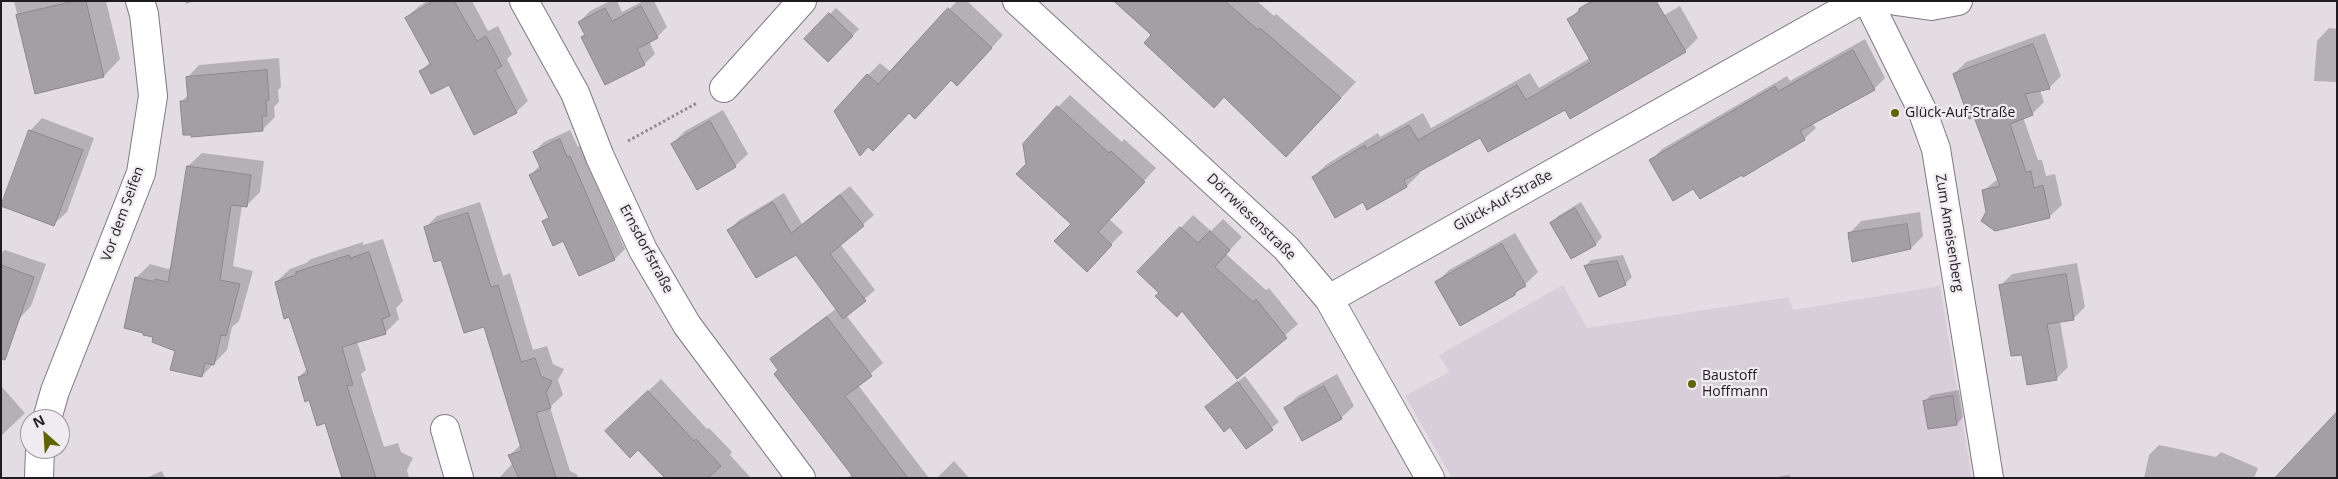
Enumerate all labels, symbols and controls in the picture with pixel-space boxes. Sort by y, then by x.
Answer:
place label: Glück-Auf-Straße [1905,105,2015,121]
marker: Glück-Auf-Straße [1889,107,1901,119]
street label: Vor dem Seifen [98,164,148,264]
street label: Glück-Auf-Straße [1451,167,1555,235]
street label: Dörrwiesenstraße [1203,170,1299,264]
street label: Zum Ameisenberg [1931,173,1967,293]
street label: Ernsdorfstraße [616,202,676,296]
place label: Baustoff Hoffmann [1702,368,1768,401]
marker: Baustoff Hoffmann [1686,378,1698,390]
north arrow [20,409,70,459]
text: N [29,410,48,432]

